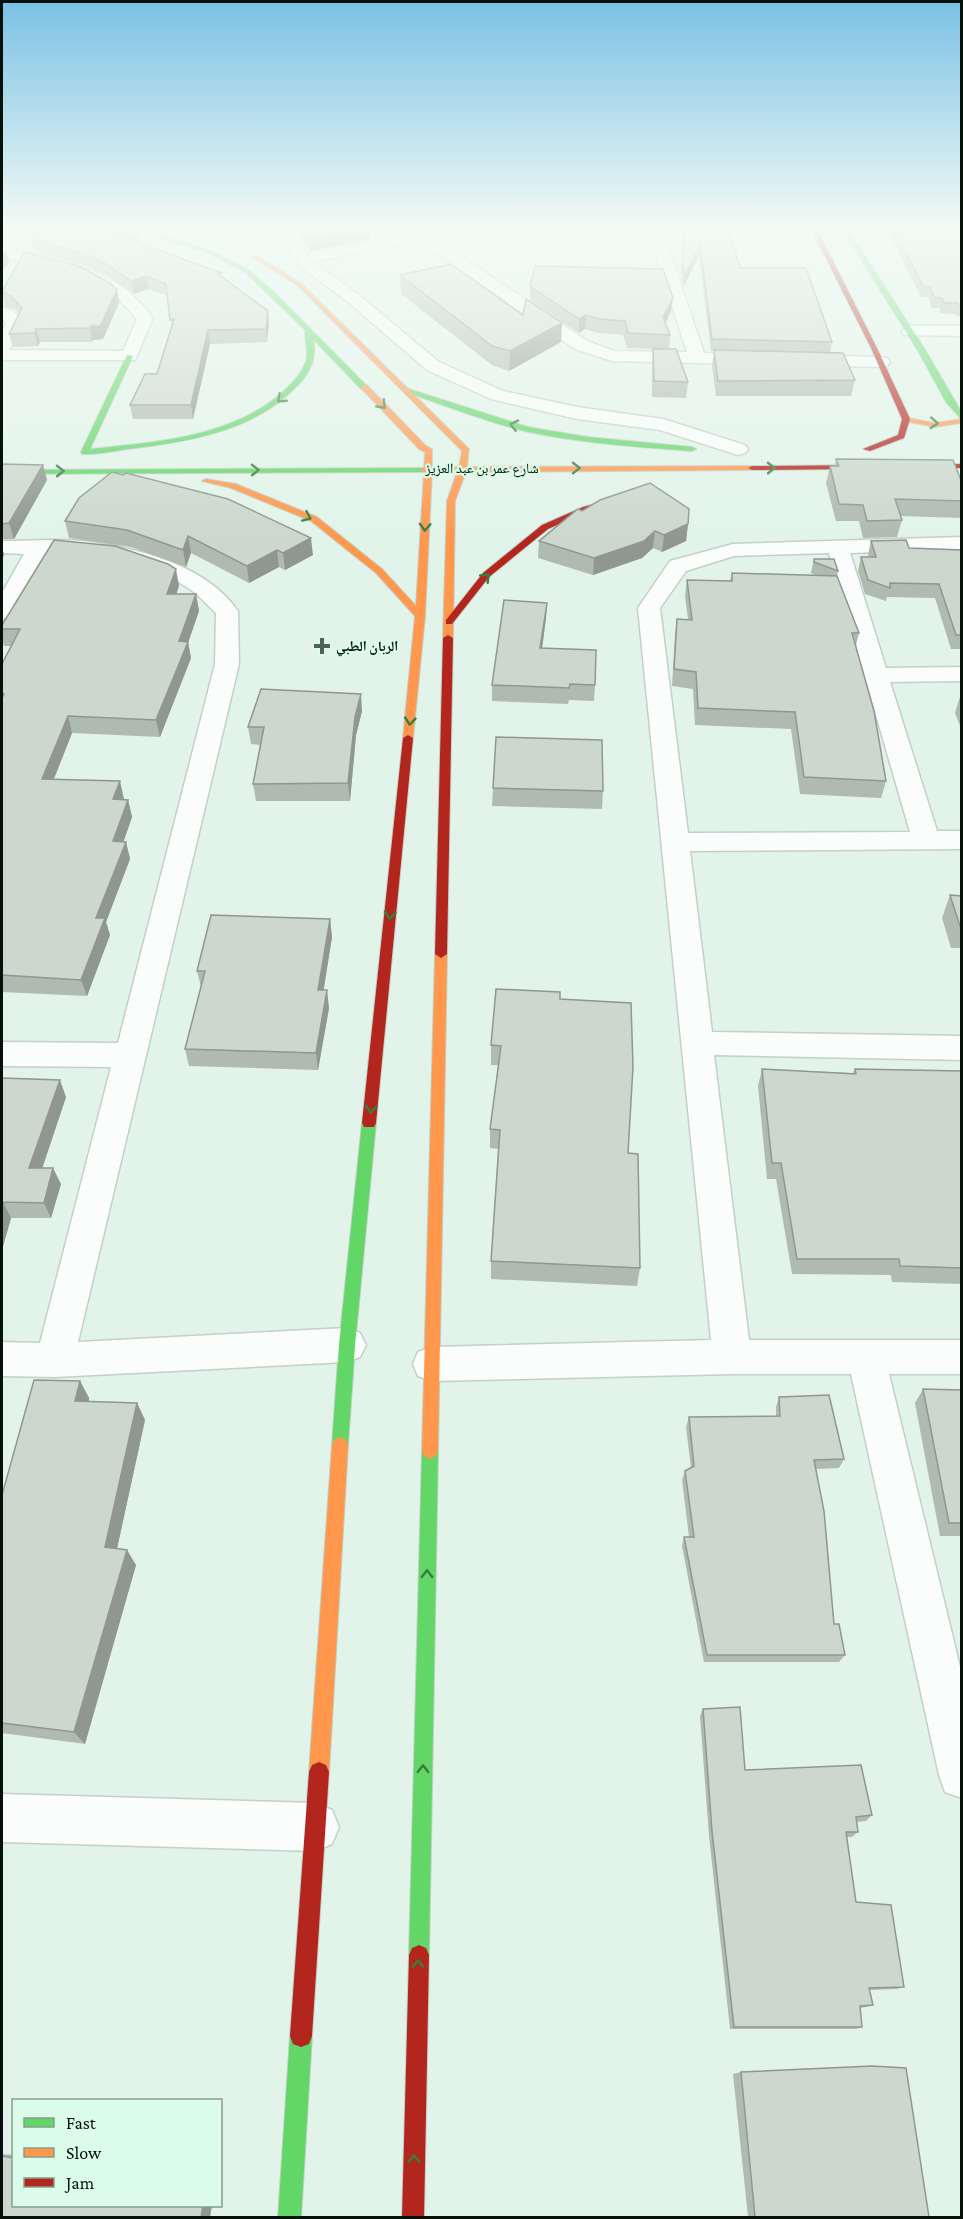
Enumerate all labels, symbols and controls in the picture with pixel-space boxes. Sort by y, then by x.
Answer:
one-way arrow [278,392,288,403]
one-way arrow [375,398,386,409]
one-way arrow [929,416,938,429]
one-way arrow [509,419,519,432]
street label: شارع عمر بن عبد العزيز [424,460,539,478]
one-way arrow [571,462,580,475]
one-way arrow [766,462,775,474]
one-way arrow [250,464,259,476]
one-way arrow [55,465,64,477]
one-way arrow [300,510,311,522]
one-way arrow [419,522,432,531]
one-way arrow [478,573,489,584]
marker: الربان الطبي [313,637,331,655]
place label: الربان الطبي [336,638,398,657]
one-way arrow [404,717,417,726]
one-way arrow [385,911,397,920]
one-way arrow [365,1105,378,1114]
one-way arrow [421,1570,433,1579]
one-way arrow [417,1765,429,1774]
one-way arrow [412,1960,425,1969]
legend [12,2099,222,2207]
text: Fast [66,2113,97,2133]
text: Slow [66,2143,102,2163]
one-way arrow [408,2155,420,2164]
text: Jam [64,2173,95,2193]

